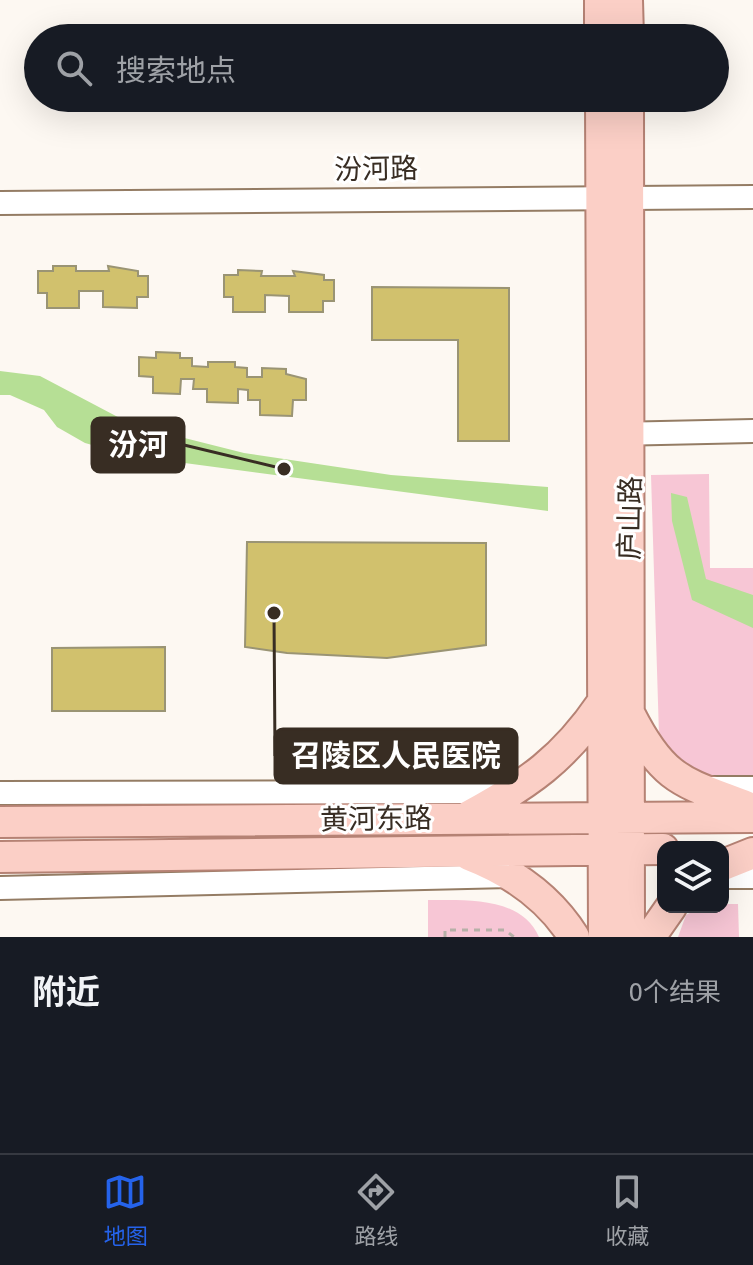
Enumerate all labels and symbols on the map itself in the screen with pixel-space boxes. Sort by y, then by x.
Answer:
street label: 汾河路 [334,152,418,186]
callout: 汾河 [92,418,184,472]
text: 汾河 [108,427,168,463]
street label: 庐山路 [613,476,647,560]
callout: 召陵区人民医院 [275,729,517,783]
text: 召陵区人民医院 [291,738,501,774]
street label: 黄河东路 [320,802,432,836]

